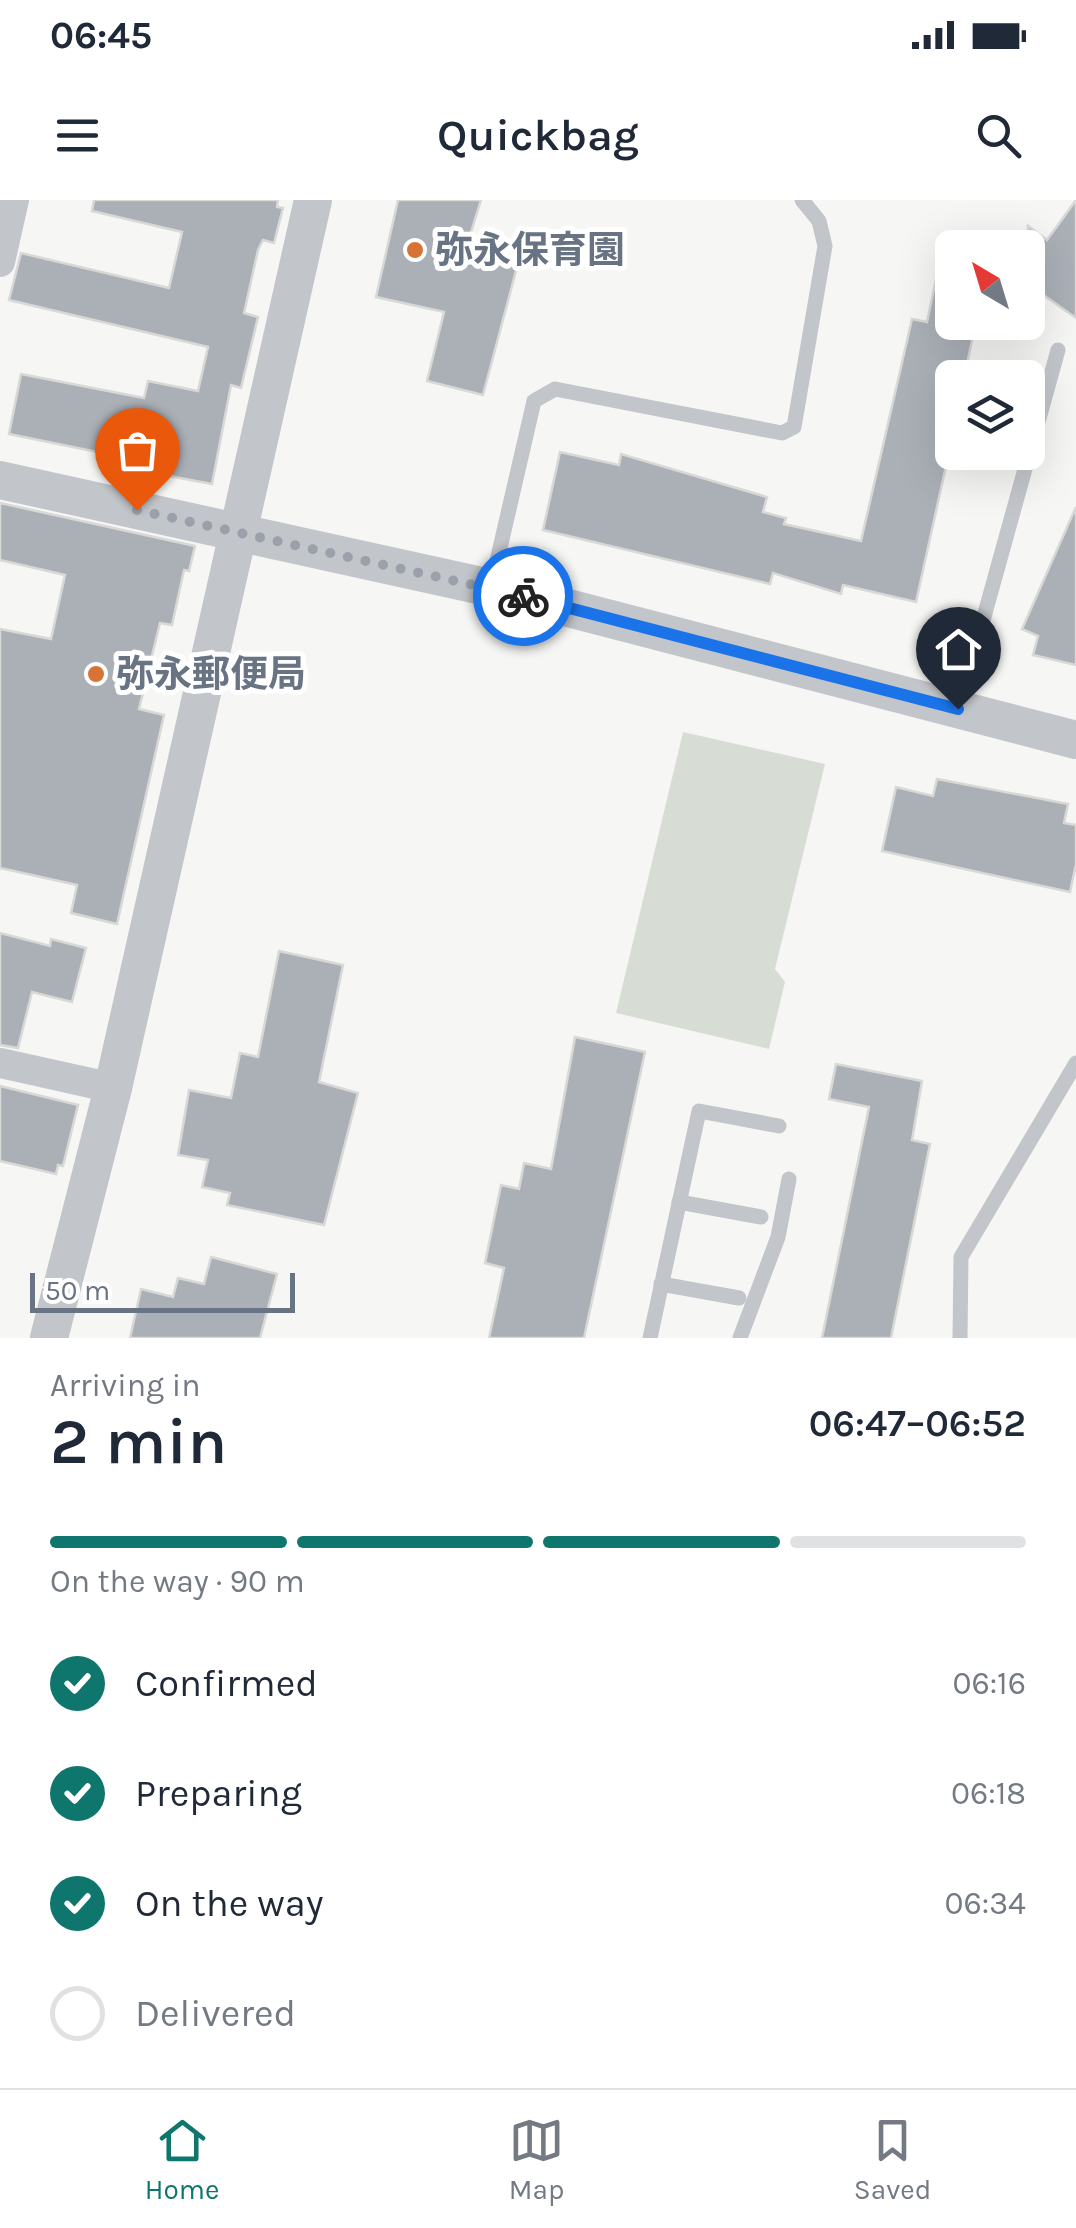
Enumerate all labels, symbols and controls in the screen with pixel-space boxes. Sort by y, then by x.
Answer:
text: 06:45 [50,13,152,58]
icon: menu [50,108,105,163]
icon: search [971,108,1026,163]
text: Quickbag [437,109,639,161]
place label: 弥永保育園 [435,228,625,273]
north arrow [935,230,1045,340]
map controls [935,230,1045,470]
marker: 弥永保育園 [404,239,426,261]
button: layers [935,360,1045,470]
pin [95,408,180,511]
icon: bag [110,423,165,478]
courier [473,546,573,646]
icon: bike [496,569,551,624]
pin [916,607,1001,710]
icon: home [931,622,986,677]
place label: 弥永郵便局 [116,652,306,697]
marker: 弥永郵便局 [85,663,107,685]
scale bar [30,1268,295,1312]
text: 50 m [45,1274,110,1307]
text: Arriving in [50,1367,201,1404]
text: 06:47–06:52 [809,1401,1026,1446]
text: 2 min [50,1403,227,1479]
text: On the way · 90 m [50,1563,305,1600]
icon: check [50,1656,105,1711]
text: Confirmed [135,1661,318,1706]
text: 06:16 [952,1665,1026,1702]
icon: check [50,1766,105,1821]
text: Preparing [135,1771,302,1816]
text: 06:18 [951,1775,1026,1812]
icon: check [50,1876,105,1931]
text: On the way [135,1881,323,1926]
text: 06:34 [945,1885,1026,1922]
text: Delivered [135,1991,296,2036]
tab: Home [145,2113,219,2206]
tab: Map [509,2113,564,2206]
tab: Saved [854,2113,931,2206]

